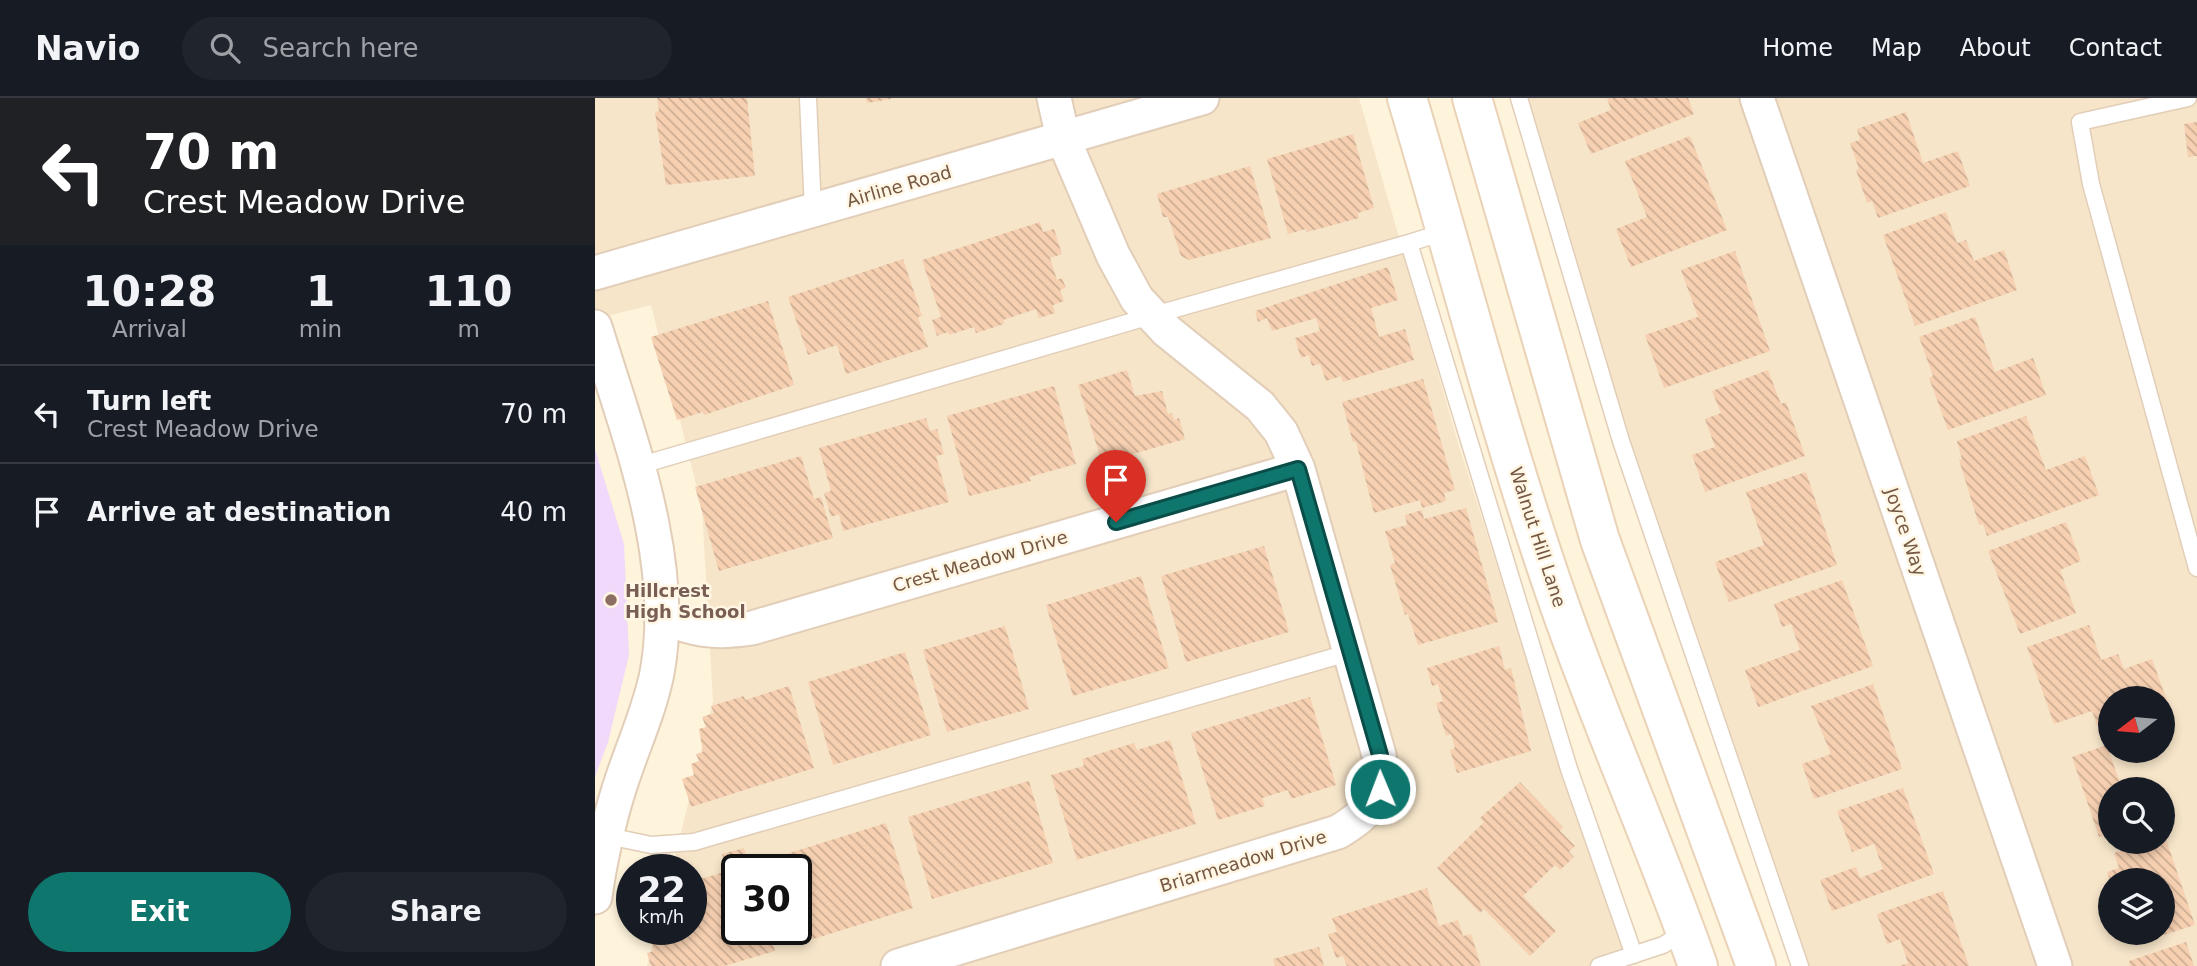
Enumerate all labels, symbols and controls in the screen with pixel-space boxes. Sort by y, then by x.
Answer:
search box [182,17,672,80]
text: Navio [35,29,140,68]
icon: search [206,29,244,67]
text: Search here [262,33,419,63]
text: Home [1762,34,1833,62]
text: Map [1871,34,1922,62]
text: About [1960,34,2031,62]
text: Contact [2069,34,2162,62]
text: 70 m [143,124,279,181]
icon: left [28,126,119,217]
street label: Airline Road [844,161,954,211]
text: Crest Meadow Drive [143,183,465,221]
text: 10:28 [83,267,216,316]
text: 1 [306,267,335,316]
text: 110 [425,267,512,316]
text: Arrival [112,316,187,342]
text: min [299,316,342,342]
text: m [457,316,480,342]
text: Turn left [87,386,211,416]
icon: left [28,395,66,433]
text: 70 m [500,399,567,429]
text: Crest Meadow Drive [87,416,319,442]
pin [1086,450,1146,522]
icon: arrive [1097,461,1135,499]
street label: Walnut Hill Lane [1505,464,1571,610]
street label: Joyce Way [1881,484,1931,579]
icon: arrive [28,493,66,531]
text: Arrive at destination [87,497,391,527]
text: 40 m [500,497,567,527]
street label: Crest Meadow Drive [890,526,1070,596]
place label: Hillcrest High School [625,580,746,622]
marker: Hillcrest High School [603,592,619,608]
north arrow [2098,686,2175,763]
map controls [2098,686,2175,945]
position arrow [1343,752,1417,826]
button: search [2098,777,2175,854]
street label: Briarmeadow Drive [1157,826,1329,896]
speed limit sign: 30 [721,854,812,945]
button: layers [2098,868,2175,945]
text: 22 [637,870,686,910]
button: Exit [28,872,291,952]
button: Share [305,872,567,952]
text: km/h [639,906,684,927]

